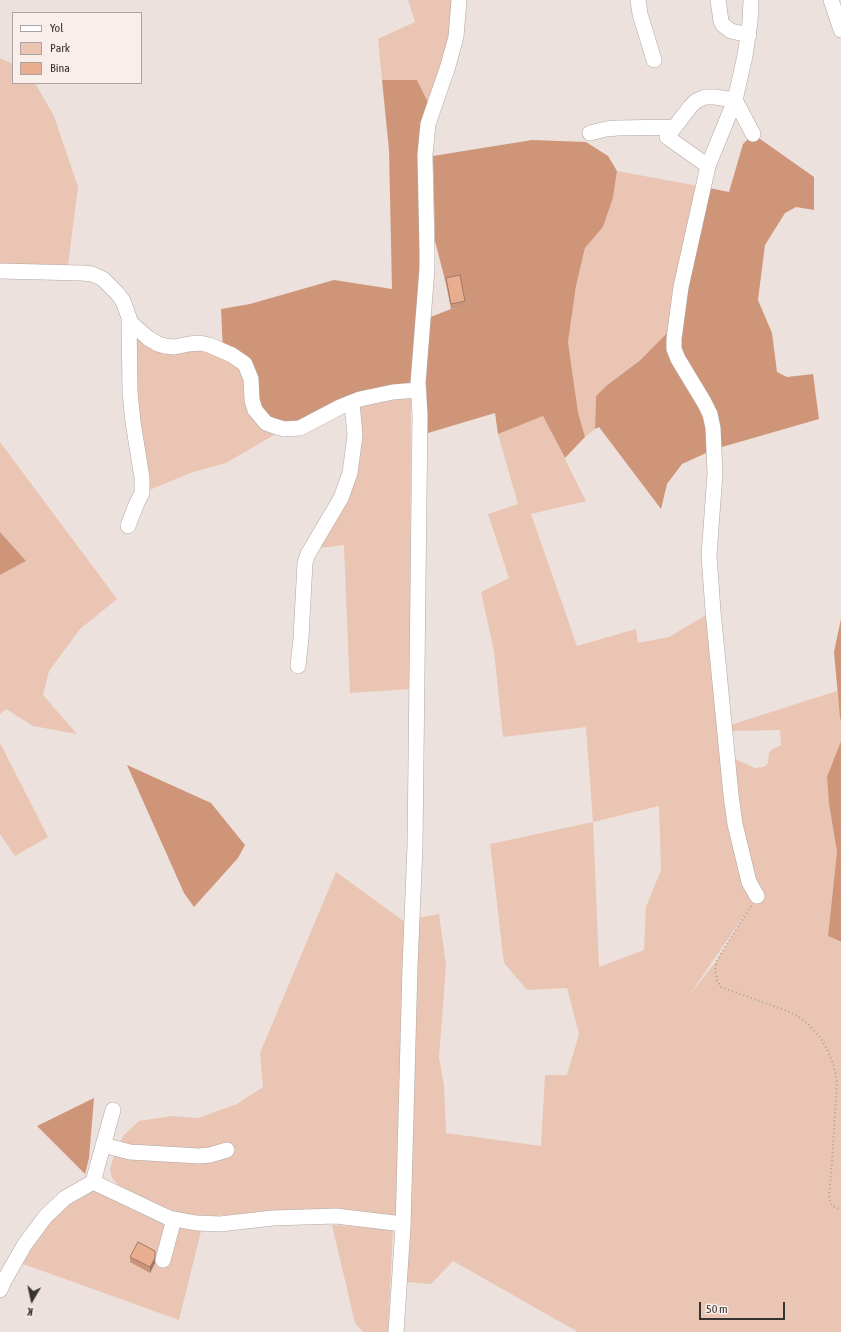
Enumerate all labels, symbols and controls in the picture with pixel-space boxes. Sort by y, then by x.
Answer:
legend [12,12,142,84]
text: Yol [50,21,63,35]
text: Park [50,41,70,55]
text: Bina [50,61,70,75]
north arrow [12,1280,52,1320]
scale bar [701,1294,787,1320]
text: 50 m [706,1302,728,1316]
text: K [27,1306,34,1318]

